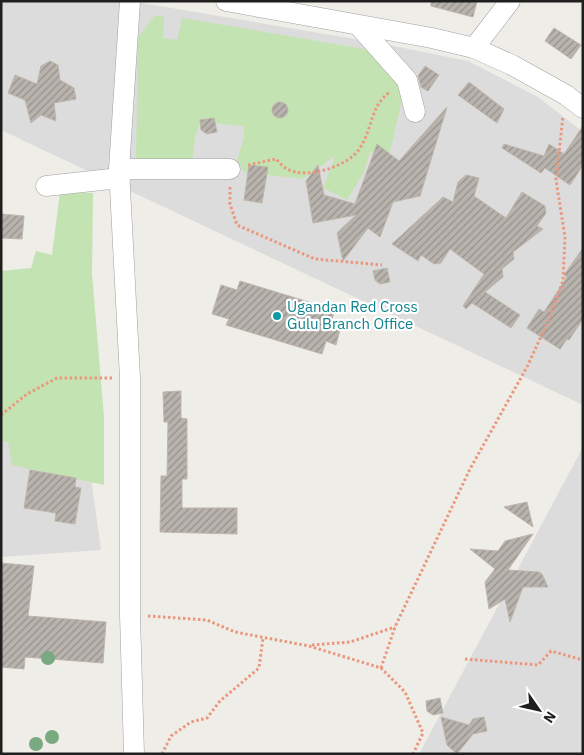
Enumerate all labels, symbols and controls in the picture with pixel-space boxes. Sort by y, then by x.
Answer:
place label: Ugandan Red Cross Gulu Branch Office [287,297,418,333]
marker: Ugandan Red Cross Gulu Branch Office [271,310,283,322]
north arrow [514,685,564,735]
text: N [539,708,560,727]

